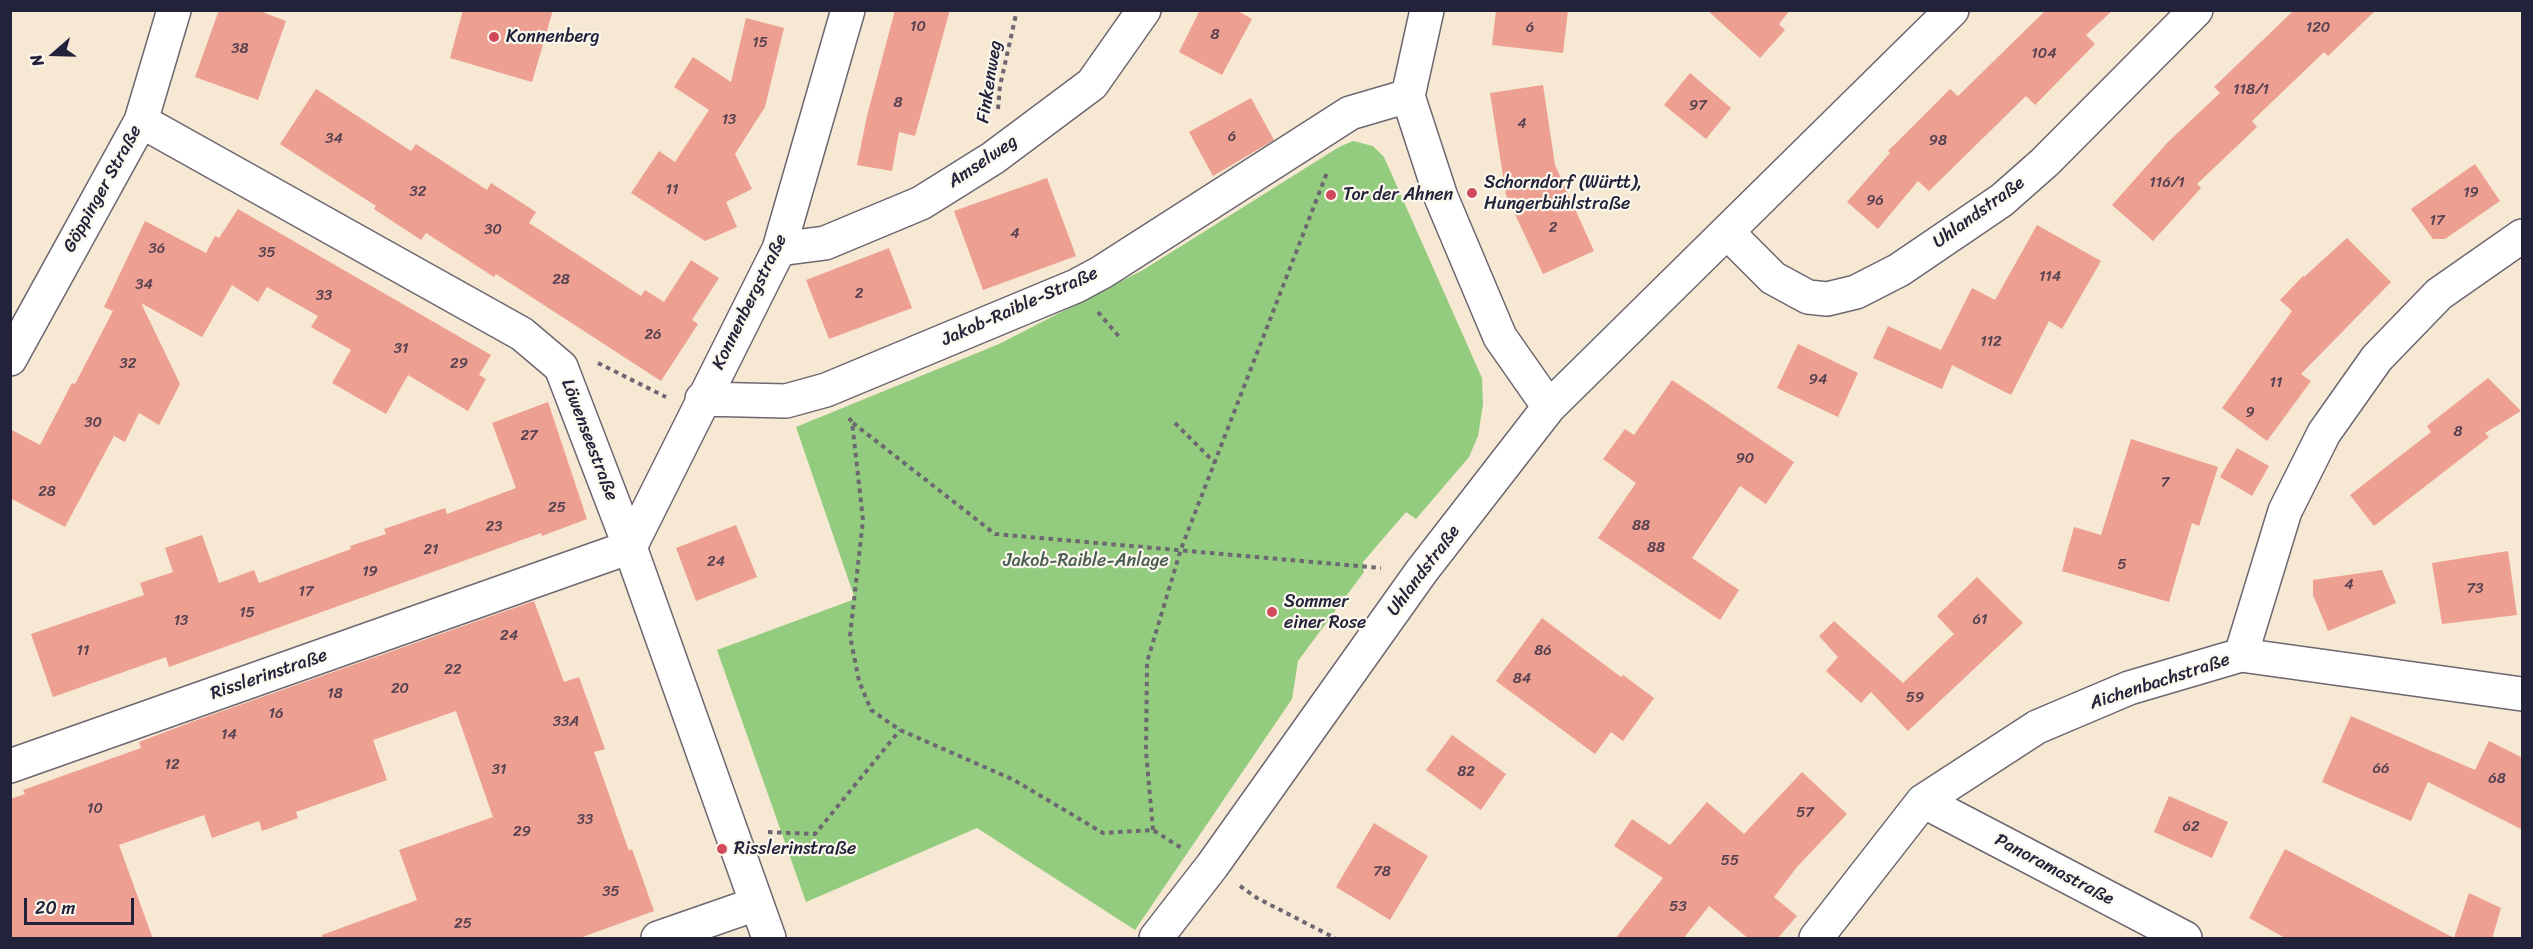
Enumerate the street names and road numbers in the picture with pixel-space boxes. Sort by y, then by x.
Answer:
street label: Finkenweg [973,39,1007,125]
street label: Göppinger Straße [59,122,147,256]
street label: Amselweg [944,131,1022,193]
street label: Uhlandstraße [1929,173,2029,253]
street label: Konnenbergstraße [708,231,792,373]
street label: Jakob-Raible-Straße [939,263,1101,351]
street label: Löwenseestraße [556,376,622,504]
street label: Uhlandstraße [1383,521,1465,621]
street label: Risslerinstraße [208,645,330,705]
street label: Aichenbachstraße [2087,649,2233,715]
street label: Panoramastraße [1991,830,2117,910]

